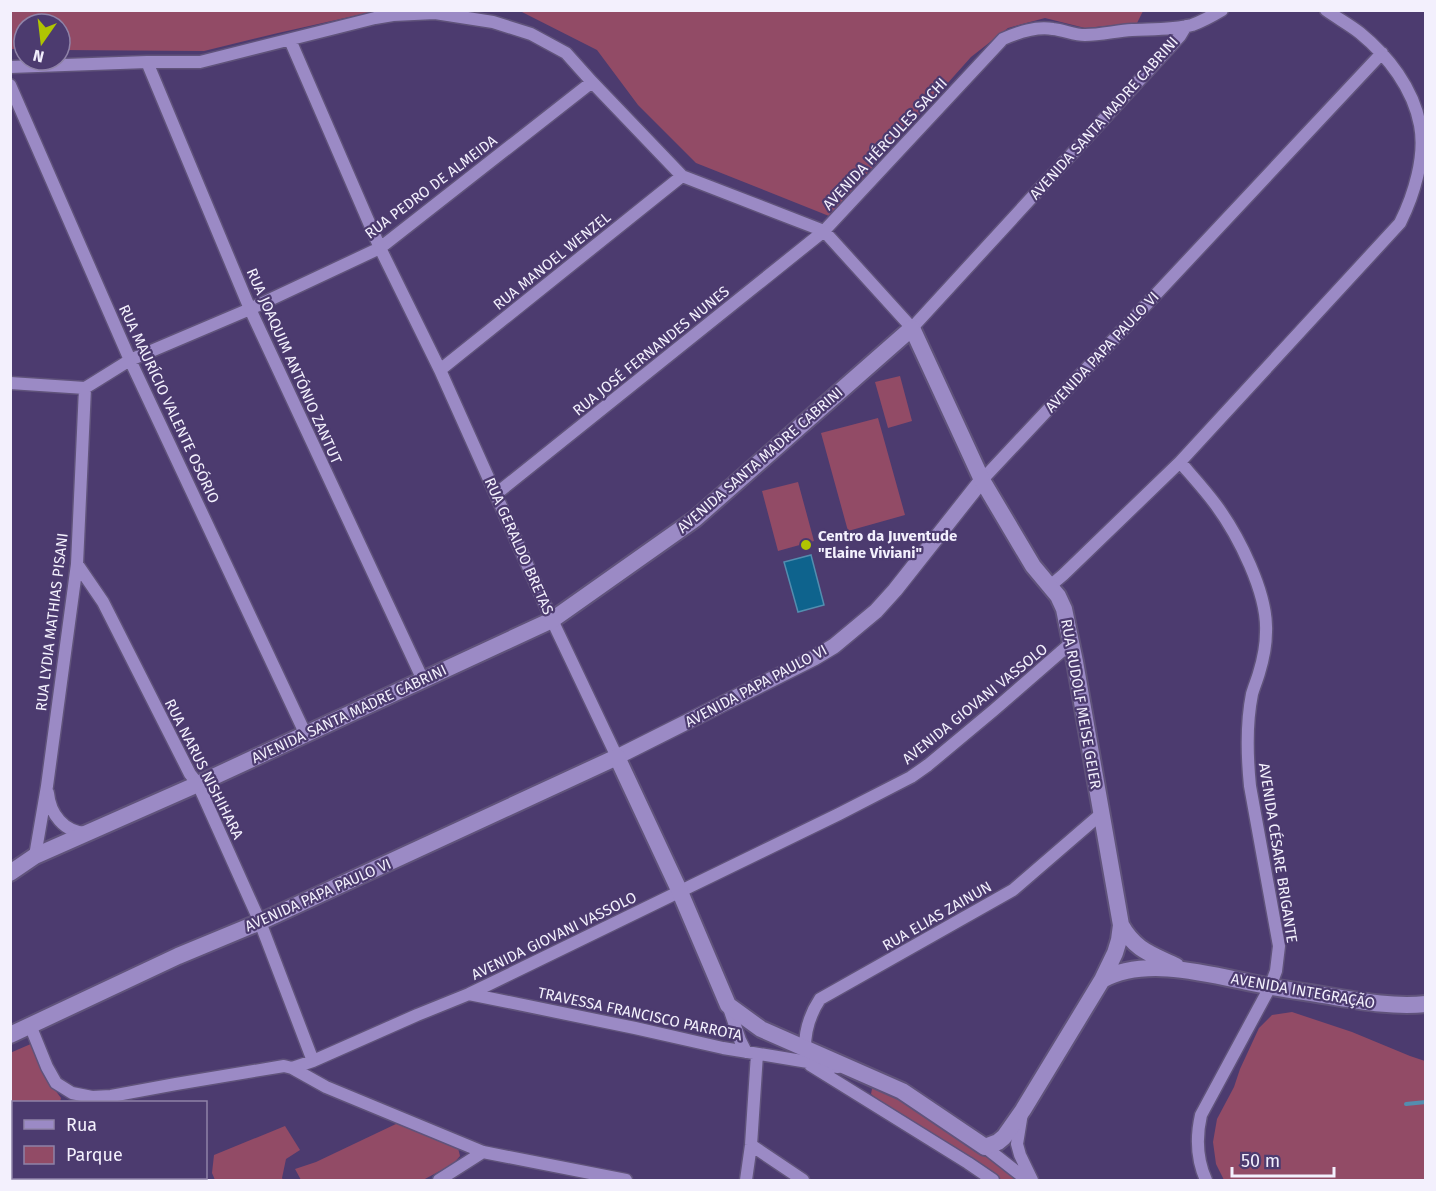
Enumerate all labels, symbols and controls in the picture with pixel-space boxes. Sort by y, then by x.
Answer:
north arrow [12,12,72,72]
street label: AVENIDA SANTA MADRE CABRINI [1026,33,1182,203]
text: N [31,46,46,67]
street label: AVENIDA HÉRCULES SACHI [819,74,951,214]
street label: RUA PEDRO DE ALMEIDA [361,131,501,243]
street label: RUA MANOEL WENZEL [490,208,615,314]
street label: RUA JOAQUIM ANTÓNIO ZANTUT [243,265,346,467]
street label: RUA JOSÉ FERNANDES NUNES [569,282,733,420]
street label: AVENIDA PAPA PAULO VI [1041,288,1163,416]
street label: RUA MAURÍCIO VALENTE OSÓRIO [115,302,223,506]
street label: AVENIDA SANTA MADRE CABRINI [674,383,846,537]
street label: RUA GERALDO BRETAS [481,475,557,617]
place label: Centro da Juventude "Elaine Viviani" [818,527,957,562]
street label: RUA LYDIA MATHIAS PISANI [32,532,72,712]
marker: Centro da Juventude "Elaine Viviani" [799,538,813,552]
street label: RUA RUDOLF MEISE GEIER [1057,618,1105,790]
street label: AVENIDA GIOVANI VASSOLO [899,640,1051,768]
street label: AVENIDA PAPA PAULO VI [682,641,830,731]
street label: AVENIDA SANTA MADRE CABRINI [249,661,449,767]
street label: RUA NARUS NISHIHARA [161,696,247,843]
street label: AVENIDA CÉSARE BRIGANTE [1255,762,1301,944]
street label: AVENIDA PAPA PAULO VI [242,855,394,935]
street label: RUA ELIAS ZAINUN [879,877,995,955]
street label: AVENIDA GIOVANI VASSOLO [468,888,640,984]
street label: AVENIDA INTEGRAÇÃO [1230,969,1376,1013]
street label: TRAVESSA FRANCISCO PARROTA [536,983,744,1045]
legend [12,1101,207,1179]
text: Rua [66,1114,97,1136]
scale bar [1232,1140,1334,1178]
text: Parque [66,1144,123,1166]
text: 50 m [1241,1150,1280,1172]

